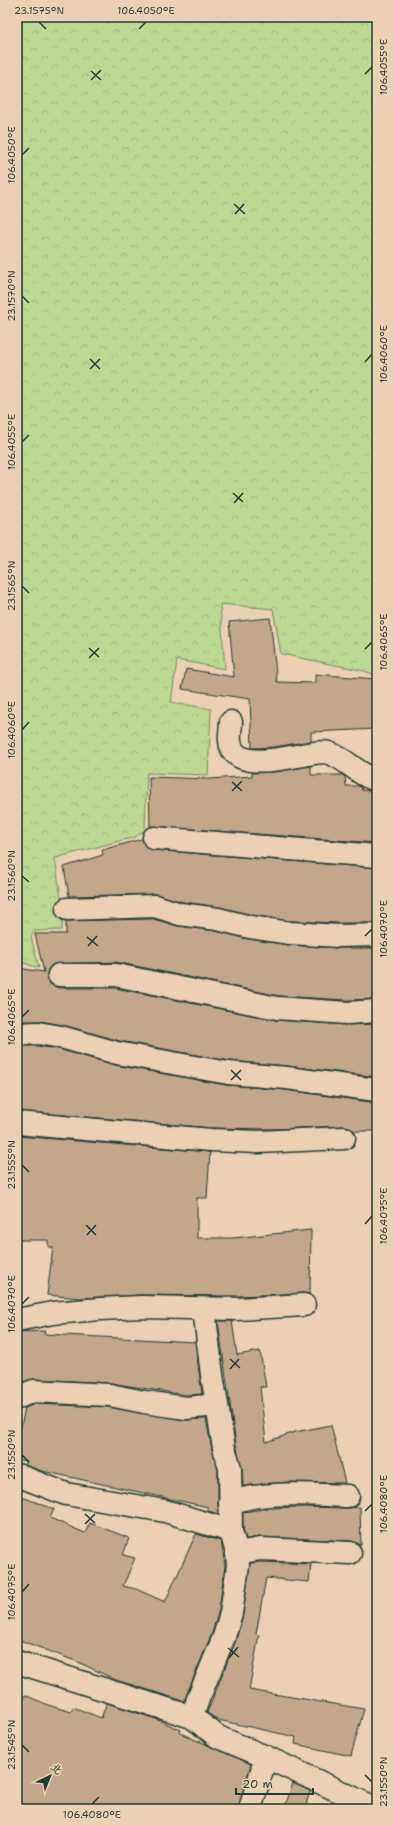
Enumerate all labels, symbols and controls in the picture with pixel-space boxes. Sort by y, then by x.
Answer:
text: 23.1575°N [14,4,64,17]
text: 106.4050°E [117,4,175,17]
text: 106.4055°E [377,39,390,95]
text: 106.4050°E [5,126,18,184]
text: 23.1570°N [5,270,18,322]
text: 106.4060°E [377,325,390,383]
text: 106.4055°E [5,414,18,470]
text: 23.1565°N [5,561,18,611]
text: 106.4065°E [377,613,390,671]
text: 106.4060°E [5,701,18,759]
text: 23.1560°N [5,850,18,902]
text: 106.4070°E [377,900,390,958]
text: 106.4065°E [5,988,18,1046]
text: 23.1555°N [5,1140,18,1190]
text: 106.4075°E [377,1188,390,1244]
text: 106.4070°E [5,1275,18,1333]
text: 23.1550°N [5,1430,18,1480]
text: 106.4080°E [377,1475,390,1533]
text: 106.4075°E [5,1564,18,1620]
text: 23.1545°N [5,1720,18,1770]
north arrow [30,1756,70,1796]
text: 23.1550°N [377,1757,390,1807]
text: 北 [47,1760,66,1778]
scale bar [236,1770,313,1796]
text: 20 m [242,1776,273,1792]
text: 106.4080°E [63,1808,121,1821]

